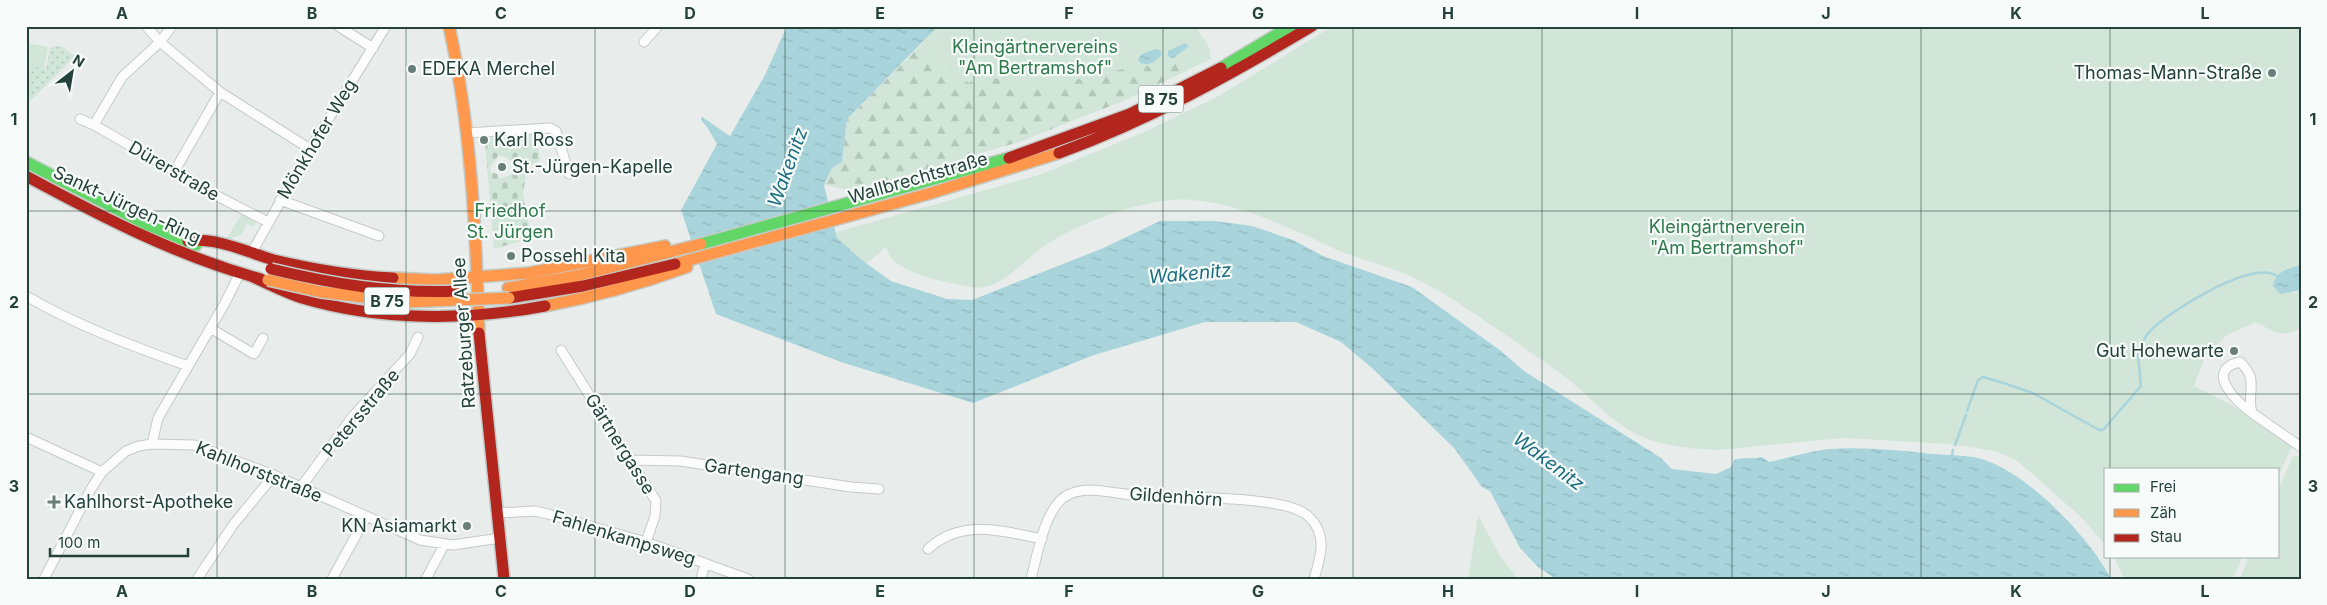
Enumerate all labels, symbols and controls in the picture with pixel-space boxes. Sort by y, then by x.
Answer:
text: A [116,3,128,23]
text: B [307,3,317,23]
text: C [495,3,507,23]
text: D [684,3,696,23]
text: E [875,3,885,23]
text: F [1064,3,1074,23]
text: G [1252,3,1264,23]
text: H [1442,3,1454,23]
text: I [1635,3,1639,23]
text: J [1821,3,1831,23]
text: K [2010,3,2022,23]
text: L [2200,3,2210,23]
park label: Kleingärtnervereins "Am Bertramshof" [952,36,1118,78]
north arrow [48,48,98,98]
text: N [70,50,88,70]
place label: EDEKA Merchel [422,58,555,79]
place label: Thomas-Mann-Straße [2073,62,2262,83]
marker: EDEKA Merchel [406,63,418,75]
marker: Thomas-Mann-Straße [2266,67,2278,79]
street label: Mönkhofer Weg [273,75,361,202]
road number: B 75 [1138,86,1184,112]
text: 1 [11,109,17,129]
text: 1 [2310,109,2316,129]
water label: Wakenitz [762,124,812,210]
place label: Karl Ross [494,129,574,150]
marker: Karl Ross [478,134,490,146]
street label: Dürerstraße [125,136,223,205]
street label: Wallbrechtstraße [846,148,990,207]
place label: St.-Jürgen-Kapelle [512,156,673,177]
street label: Sankt-Jürgen-Ring [50,161,204,248]
marker: St.-Jürgen-Kapelle [496,161,508,173]
park label: Friedhof St. Jürgen [466,200,554,242]
park label: Kleingärtnerverein "Am Bertramshof" [1649,216,1805,258]
place label: Possehl Kita [521,245,626,266]
marker: Possehl Kita [505,250,517,262]
street label: Ratzeburger Allee [448,257,479,409]
water label: Wakenitz [1148,258,1232,289]
road number: B 75 [364,288,410,314]
text: 2 [9,292,19,312]
text: 2 [2308,292,2318,312]
place label: Gut Hohewarte [2096,340,2224,361]
marker: Gut Hohewarte [2228,345,2240,357]
street label: Petersstraße [318,364,403,461]
street label: Gärtnergasse [581,390,660,498]
water label: Wakenitz [1509,427,1589,496]
street label: Kahlhorststraße [193,437,325,506]
street label: Gartengang [703,454,805,489]
legend [2104,468,2280,558]
text: 3 [9,476,19,496]
text: 3 [2308,476,2318,496]
text: Frei [2150,477,2176,496]
street label: Gildenhörn [1129,483,1223,510]
place label: Kahlhorst-Apotheke [64,491,233,512]
marker: Kahlhorst-Apotheke [48,496,60,508]
text: Zäh [2150,503,2177,522]
street label: Fahlenkampsweg [550,506,698,569]
place label: KN Asiamarkt [341,515,457,536]
marker: KN Asiamarkt [461,520,473,532]
scale bar [50,525,188,557]
text: Stau [2150,527,2182,546]
text: 100 m [58,533,100,552]
text: A [116,581,128,601]
text: B [307,581,317,601]
text: C [495,581,507,601]
text: D [684,581,696,601]
text: E [875,581,885,601]
text: F [1064,581,1074,601]
text: G [1252,581,1264,601]
text: H [1442,581,1454,601]
text: I [1635,581,1639,601]
text: J [1821,581,1831,601]
text: K [2010,581,2022,601]
text: L [2200,581,2210,601]

